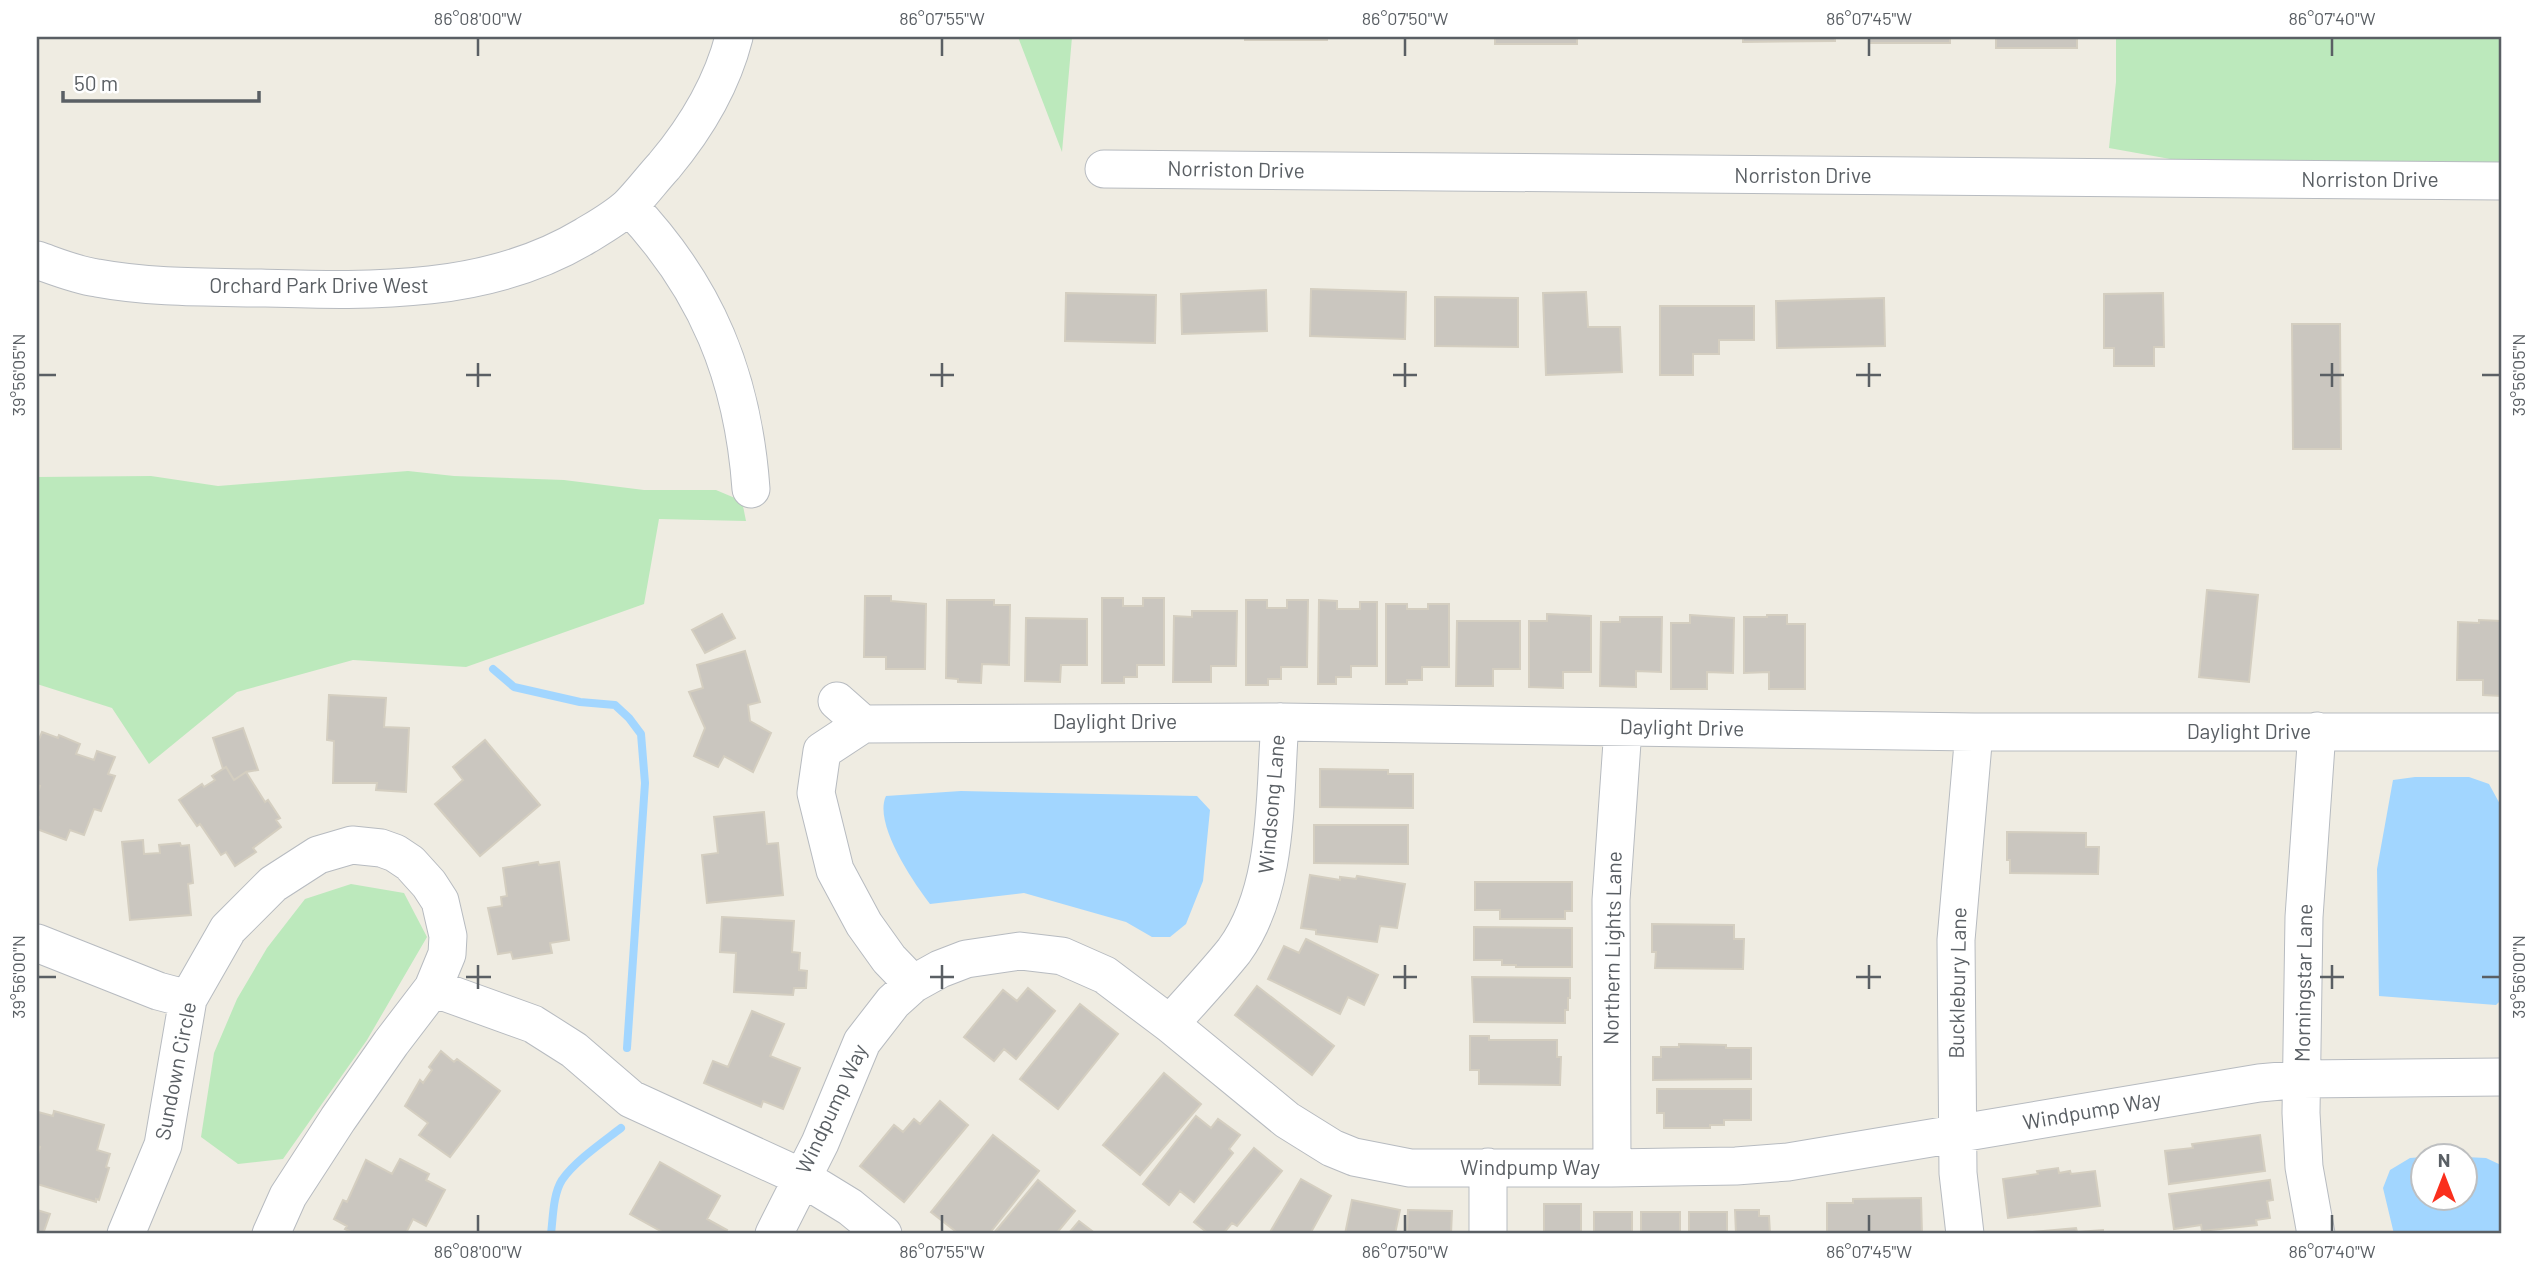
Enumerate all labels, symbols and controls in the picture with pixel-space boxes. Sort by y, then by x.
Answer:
text: 86°08'00"W [434,7,522,29]
text: 86°07'55"W [899,7,985,29]
text: 86°07'50"W [1362,7,1448,29]
text: 86°07'45"W [1826,7,1912,29]
text: 86°07'40"W [2288,7,2376,29]
scale bar [63,60,259,104]
text: 50 m [74,70,118,95]
street label: Norriston Drive [1167,155,1305,182]
street label: Norriston Drive [1734,162,1872,187]
street label: Norriston Drive [2301,166,2439,191]
street label: Orchard Park Drive West [209,272,429,297]
text: 39°56'05"N [7,334,29,416]
text: 39°56'05"N [2507,334,2529,416]
street label: Daylight Drive [1053,708,1177,733]
street label: Daylight Drive [1620,713,1745,740]
street label: Daylight Drive [2187,718,2311,743]
street label: Windsong Lane [1252,733,1289,875]
street label: Northern Lights Lane [1597,851,1626,1045]
street label: Morningstar Lane [2289,904,2316,1062]
street label: Bucklebury Lane [1943,907,1970,1059]
text: 39°56'00"N [7,935,29,1019]
text: 39°56'00"N [2507,935,2529,1019]
street label: Sundown Circle [149,999,200,1142]
street label: Windpump Way [790,1039,872,1177]
street label: Windpump Way [2021,1085,2163,1134]
north arrow [2408,1142,2478,1212]
text: N [2438,1148,2450,1171]
street label: Windpump Way [1460,1154,1600,1179]
text: 86°08'00"W [434,1240,522,1262]
text: 86°07'55"W [899,1240,985,1262]
text: 86°07'50"W [1362,1240,1448,1262]
text: 86°07'45"W [1826,1240,1912,1262]
text: 86°07'40"W [2288,1240,2376,1262]

